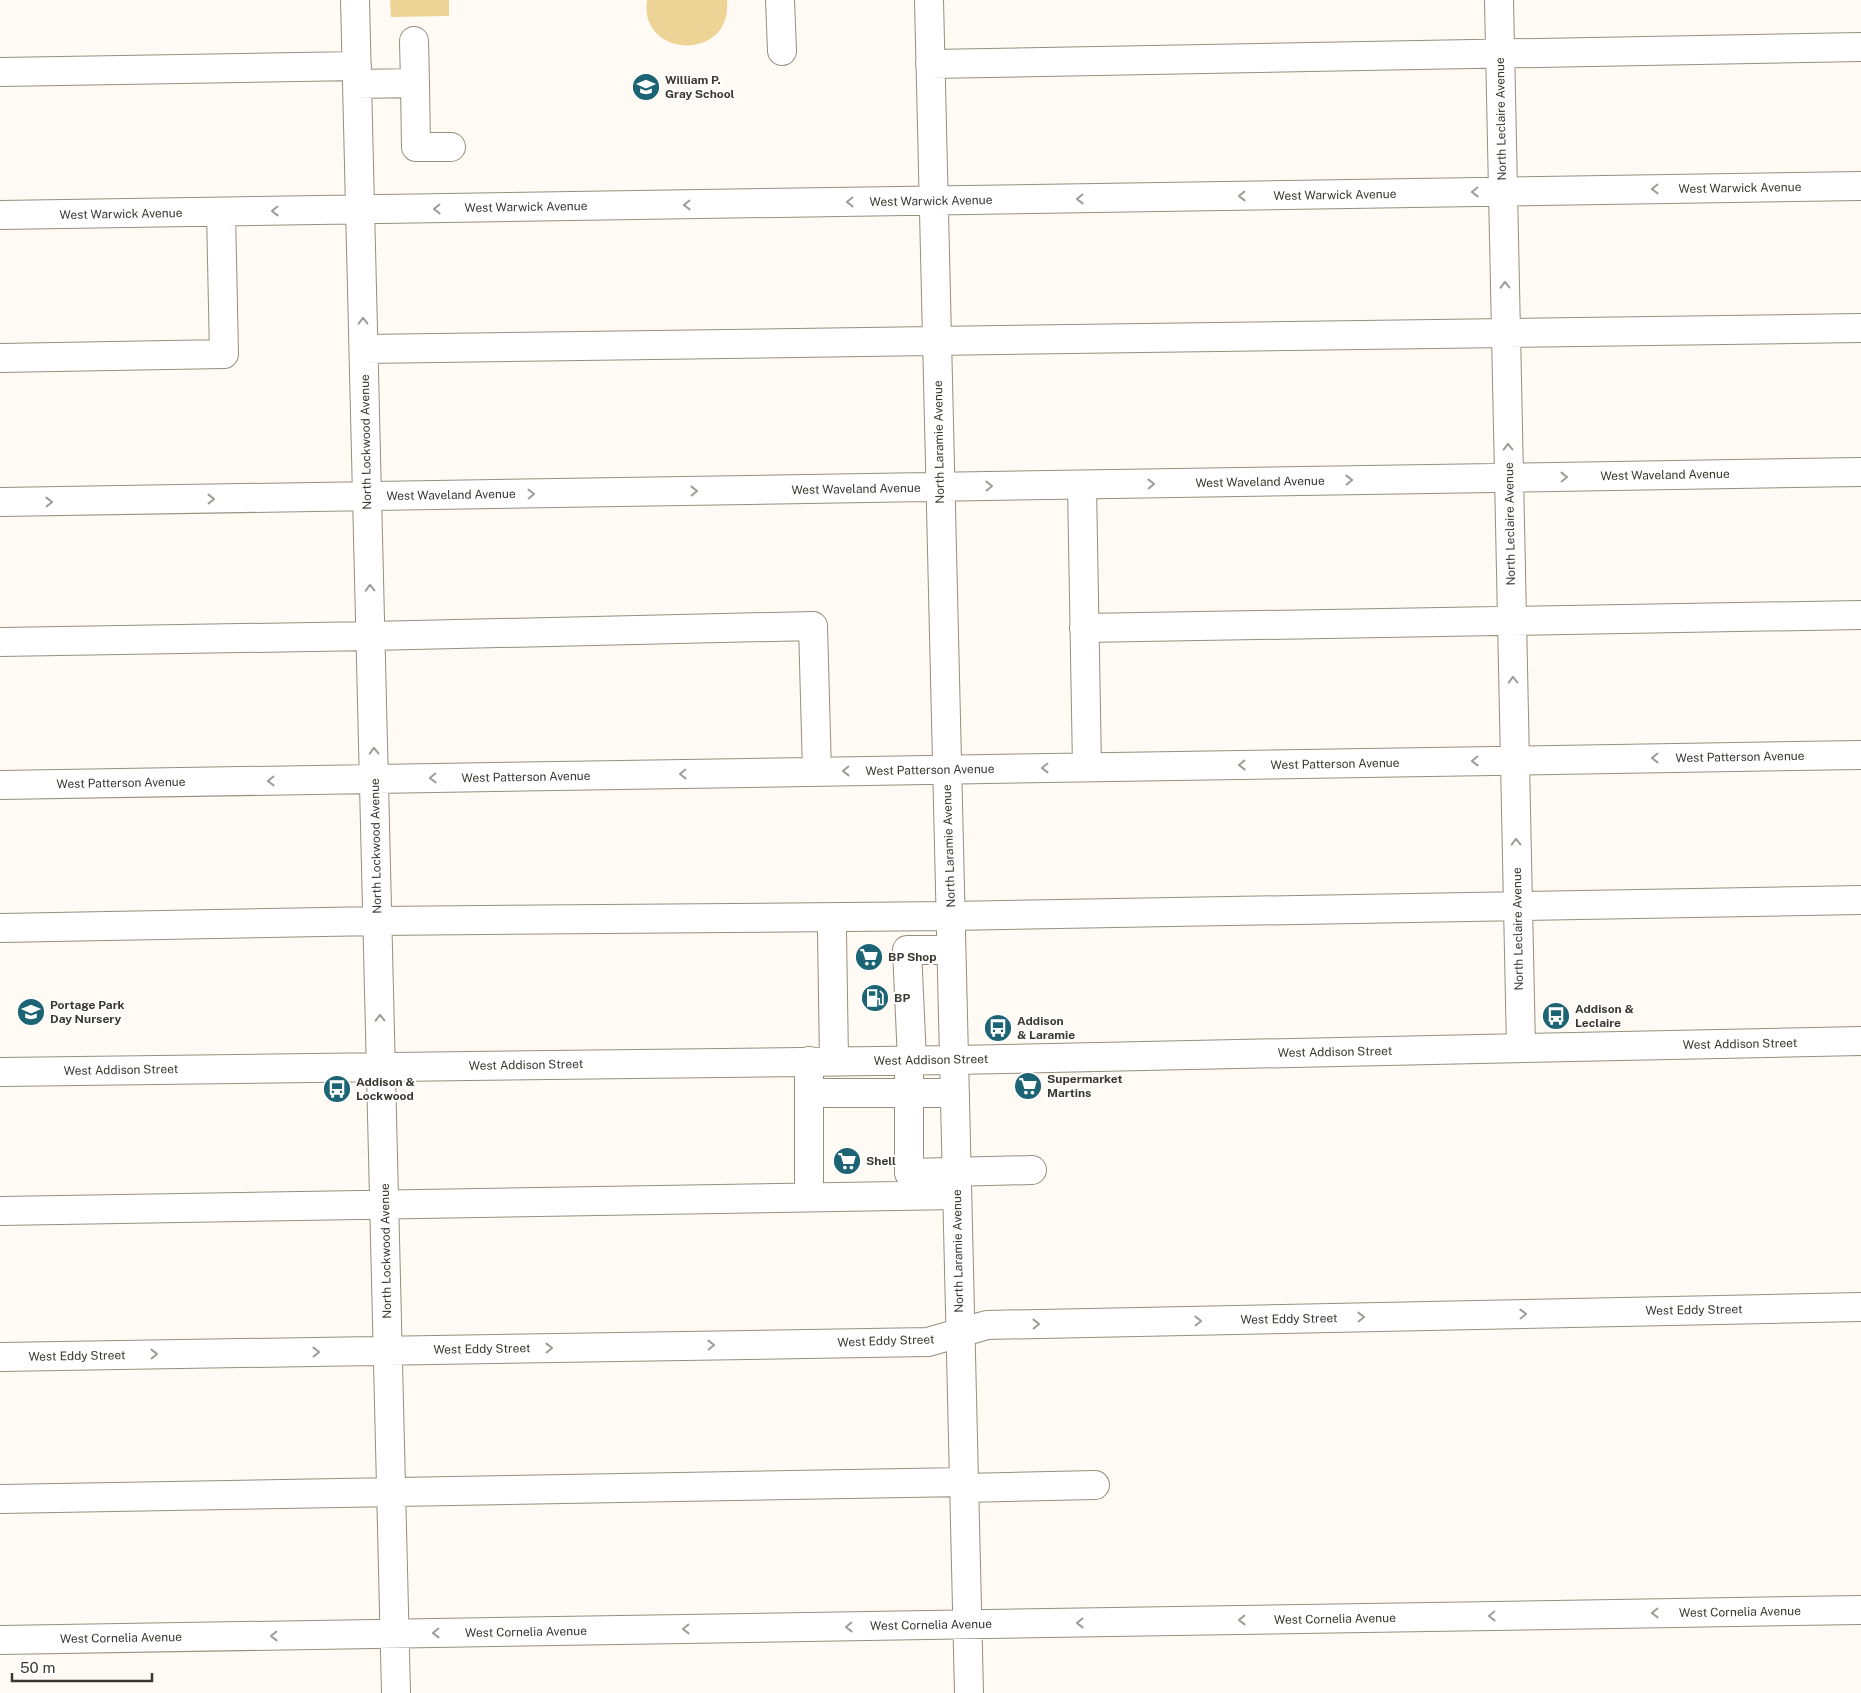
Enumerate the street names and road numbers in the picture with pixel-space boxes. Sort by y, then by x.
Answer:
street label: North Leclaire Avenue [1493,57,1509,181]
street label: West Warwick Avenue [1678,180,1802,196]
street label: West Warwick Avenue [1273,187,1397,203]
street label: West Warwick Avenue [869,193,993,209]
street label: West Warwick Avenue [464,199,588,215]
street label: West Warwick Avenue [59,206,183,222]
street label: North Lockwood Avenue [358,374,374,510]
street label: North Laramie Avenue [931,380,947,504]
street label: North Leclaire Avenue [1502,462,1518,586]
street label: West Waveland Avenue [1600,467,1730,483]
street label: West Waveland Avenue [1195,474,1325,490]
street label: West Waveland Avenue [791,481,921,497]
street label: West Waveland Avenue [386,487,516,503]
street label: West Patterson Avenue [1675,749,1805,765]
street label: West Patterson Avenue [1270,756,1400,772]
street label: West Patterson Avenue [865,762,995,778]
street label: West Patterson Avenue [461,769,591,785]
street label: West Patterson Avenue [56,775,186,791]
street label: North Lockwood Avenue [368,778,384,914]
street label: North Laramie Avenue [940,784,958,908]
street label: North Leclaire Avenue [1510,867,1526,991]
street label: West Addison Street [1683,1036,1798,1052]
street label: West Addison Street [1278,1044,1393,1060]
street label: West Addison Street [874,1052,989,1068]
street label: West Addison Street [469,1057,584,1073]
street label: West Addison Street [64,1062,179,1078]
street label: North Lockwood Avenue [378,1183,394,1319]
street label: North Laramie Avenue [950,1189,966,1313]
street label: West Eddy Street [1645,1302,1743,1318]
street label: West Eddy Street [1240,1311,1338,1327]
street label: West Eddy Street [837,1332,935,1350]
street label: West Eddy Street [433,1341,531,1357]
street label: West Eddy Street [28,1348,126,1364]
street label: West Cornelia Avenue [1679,1604,1801,1620]
street label: West Cornelia Avenue [1274,1611,1396,1627]
street label: West Cornelia Avenue [870,1617,992,1633]
street label: West Cornelia Avenue [465,1624,587,1640]
street label: West Cornelia Avenue [60,1630,182,1646]

